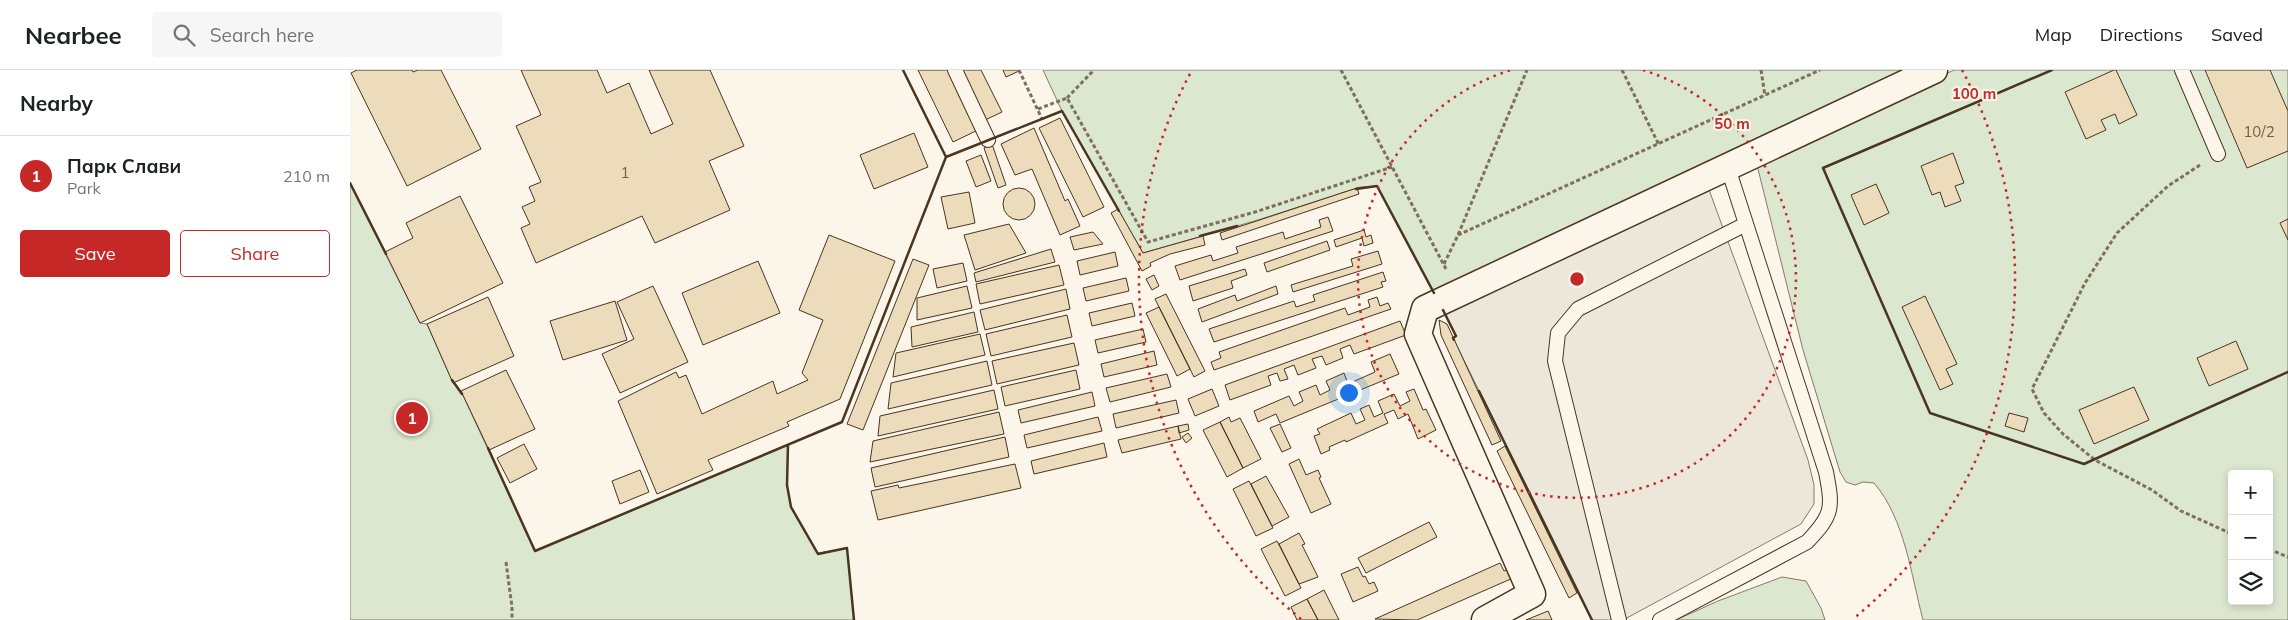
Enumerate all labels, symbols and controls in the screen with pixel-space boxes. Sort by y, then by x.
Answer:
search box [152,12,502,57]
text: Nearbee [25,20,122,50]
icon: search [170,21,198,49]
text: Search here [210,23,314,47]
text: Map [2035,23,2072,46]
text: Directions [2100,23,2183,46]
text: Saved [2211,23,2263,46]
text: 100 m [1952,84,1996,103]
text: Nearby [20,90,93,116]
text: 50 m [1714,114,1750,133]
house number: 10/2 [2243,122,2275,141]
text: Парк Слави [67,154,181,178]
house number: 1 [620,163,630,182]
text: 1 [31,166,41,186]
text: 210 m [283,166,330,186]
text: Park [67,178,101,198]
button: Save [20,230,170,277]
button: Share [180,230,330,277]
centre of rings [1568,270,1586,288]
your location [1336,380,1362,406]
pin: 1 [396,399,428,437]
map controls [2228,470,2273,605]
button: + [2228,470,2273,515]
button: − [2228,515,2273,560]
button: layers [2228,560,2273,605]

